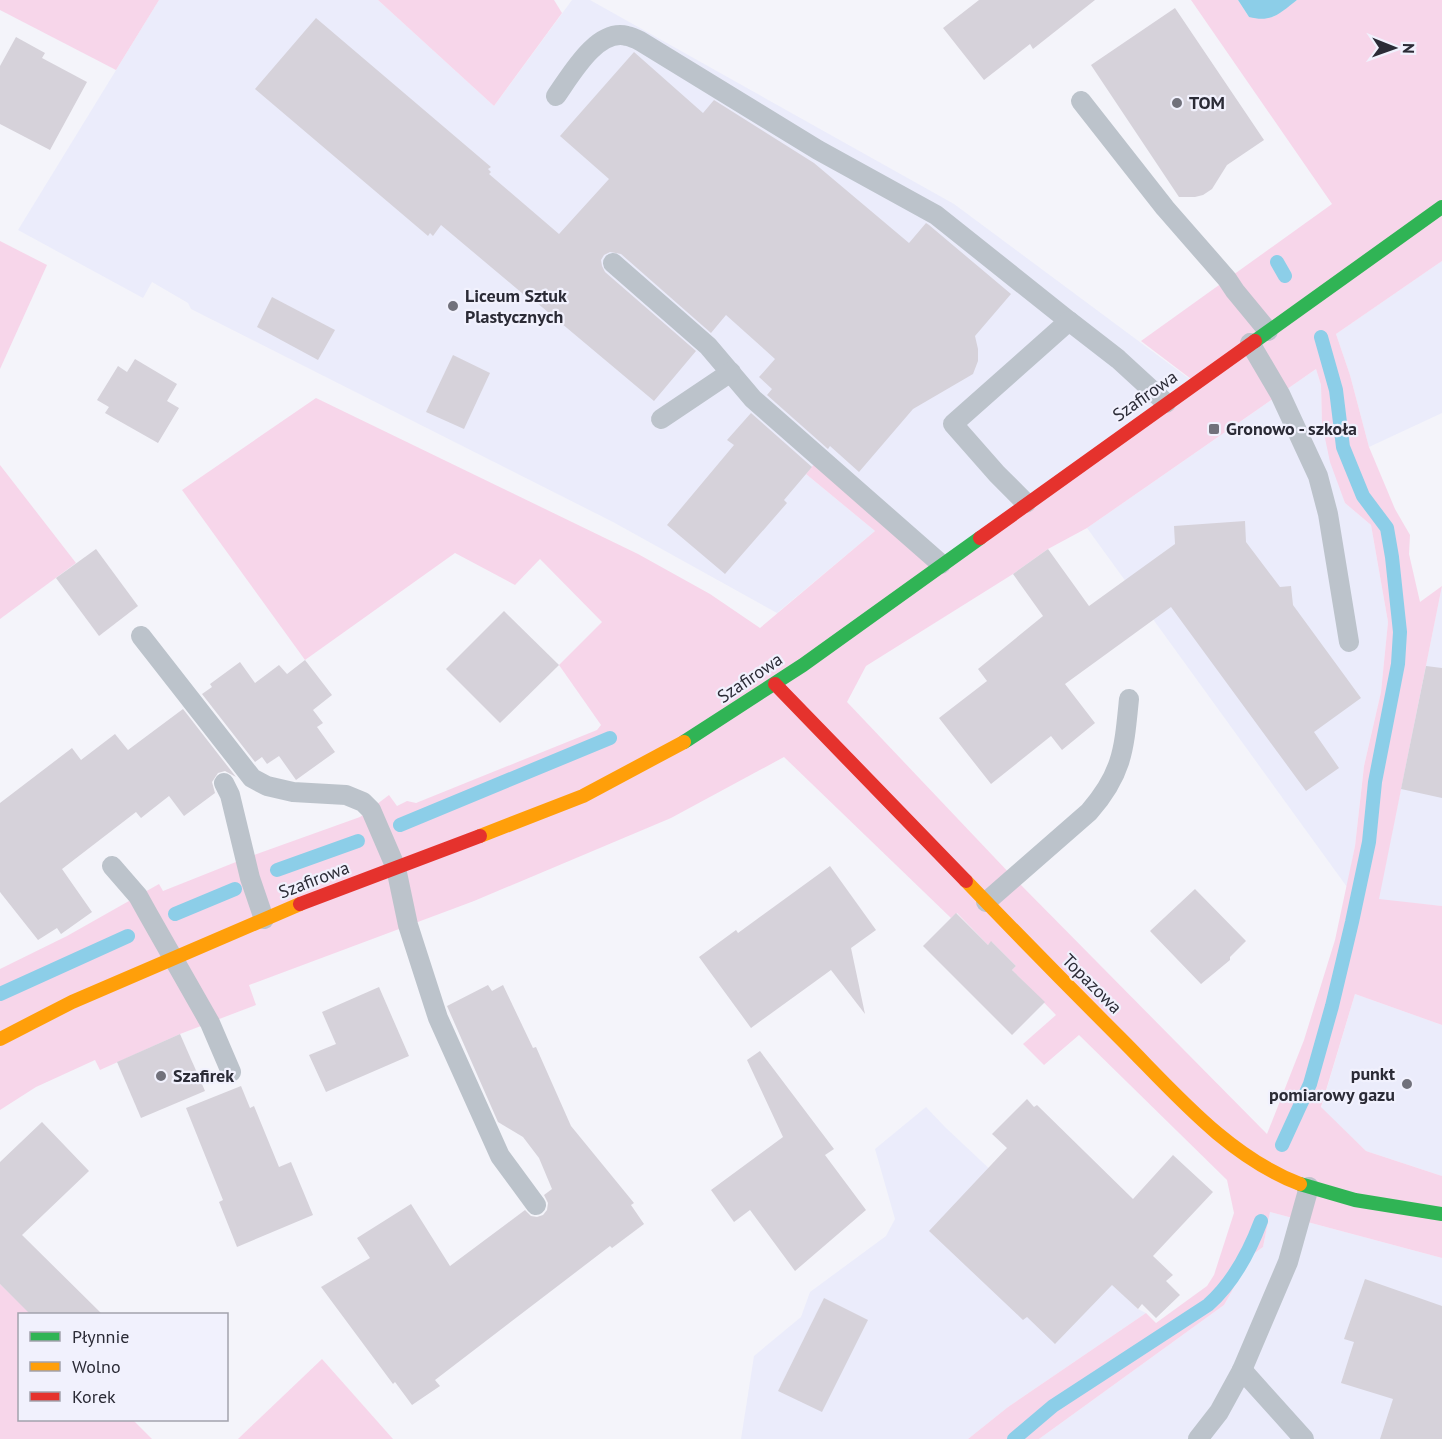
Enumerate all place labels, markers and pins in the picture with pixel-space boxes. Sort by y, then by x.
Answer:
place label: TOM [1189,91,1225,114]
marker: TOM [1170,96,1184,110]
place label: Liceum Sztuk Plastycznych [465,284,567,328]
marker: Liceum Sztuk Plastycznych [446,299,460,313]
place label: Gronowo - szkoła [1226,417,1357,440]
marker: Gronowo - szkoła [1207,422,1221,436]
place label: punkt pomiarowy gazu [1269,1062,1396,1106]
place label: Szafirek [173,1064,234,1087]
marker: Szafirek [154,1069,168,1083]
marker: punkt pomiarowy gazu [1400,1077,1414,1091]

